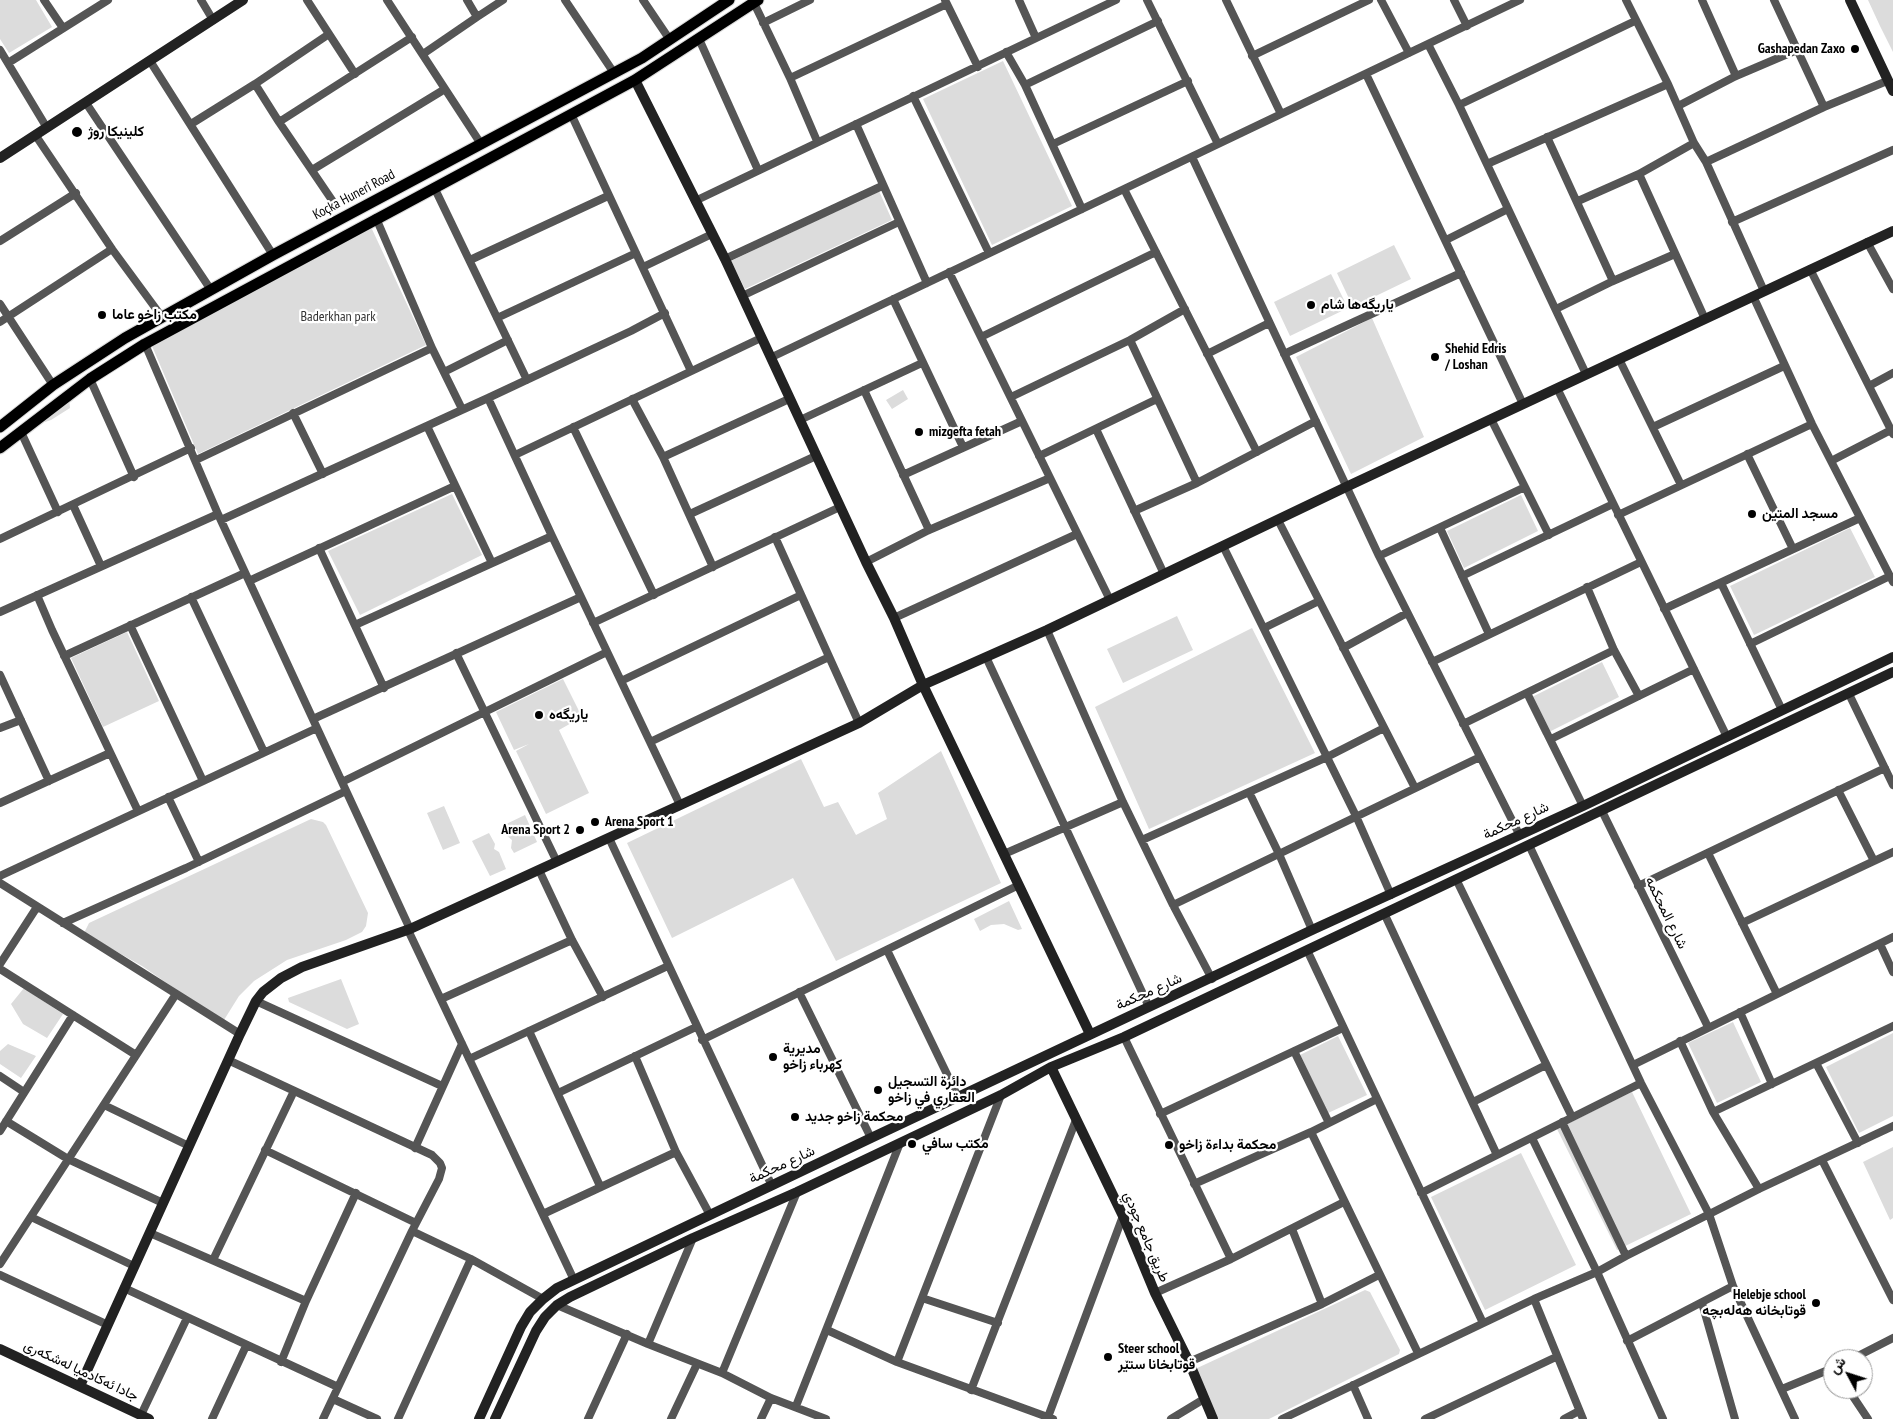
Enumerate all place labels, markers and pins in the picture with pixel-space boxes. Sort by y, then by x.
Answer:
place label: Gashapedan Zaxo [1758,41,1845,57]
marker: Gashapedan Zaxo [1849,43,1861,55]
place label: كلينيكا روژ [88,124,144,140]
marker: كلينيكا روژ [70,125,84,139]
place label: ياريگه‌ها شام [1321,297,1394,313]
marker: ياريگه‌ها شام [1305,299,1317,311]
place label: مكتب زاخو عاما [112,307,197,323]
marker: مكتب زاخو عاما [96,309,108,321]
place label: Shehid Edris / Loshan [1445,341,1506,374]
marker: Shehid Edris / Loshan [1429,351,1441,363]
place label: mizgefta fetah [929,424,1001,440]
marker: mizgefta fetah [913,426,925,438]
place label: مسجد المتين [1762,506,1838,522]
marker: مسجد المتين [1746,508,1758,520]
place label: یاریگه‌ه [549,707,588,723]
marker: یاریگه‌ه [533,709,545,721]
place label: Arena Sport 1 [605,814,674,830]
marker: Arena Sport 1 [589,816,601,828]
place label: Arena Sport 2 [501,822,570,838]
marker: Arena Sport 2 [574,824,586,836]
place label: مديرية كهرباء زاخو [783,1041,842,1074]
marker: مديرية كهرباء زاخو [767,1051,779,1063]
place label: دائرة التسجيل العقاري في زاخو [888,1074,975,1106]
marker: دائرة التسجيل العقاري في زاخو [872,1084,884,1096]
place label: محكمة زاخو جديد [805,1109,903,1125]
marker: محكمة زاخو جديد [789,1111,801,1123]
place label: مكتب سافي [922,1136,989,1152]
place label: محكمة بداءة زاخو [1179,1137,1276,1153]
marker: مكتب سافي [906,1138,918,1150]
marker: محكمة بداءة زاخو [1163,1139,1175,1151]
place label: Helebje school قوتابخانە هەلەبچە [1702,1287,1806,1320]
marker: Helebje school قوتابخانە هەلەبچە [1810,1297,1822,1309]
place label: Steer school قوتابخانا ستێر [1118,1341,1195,1374]
marker: Steer school قوتابخانا ستێر [1102,1351,1114,1363]

